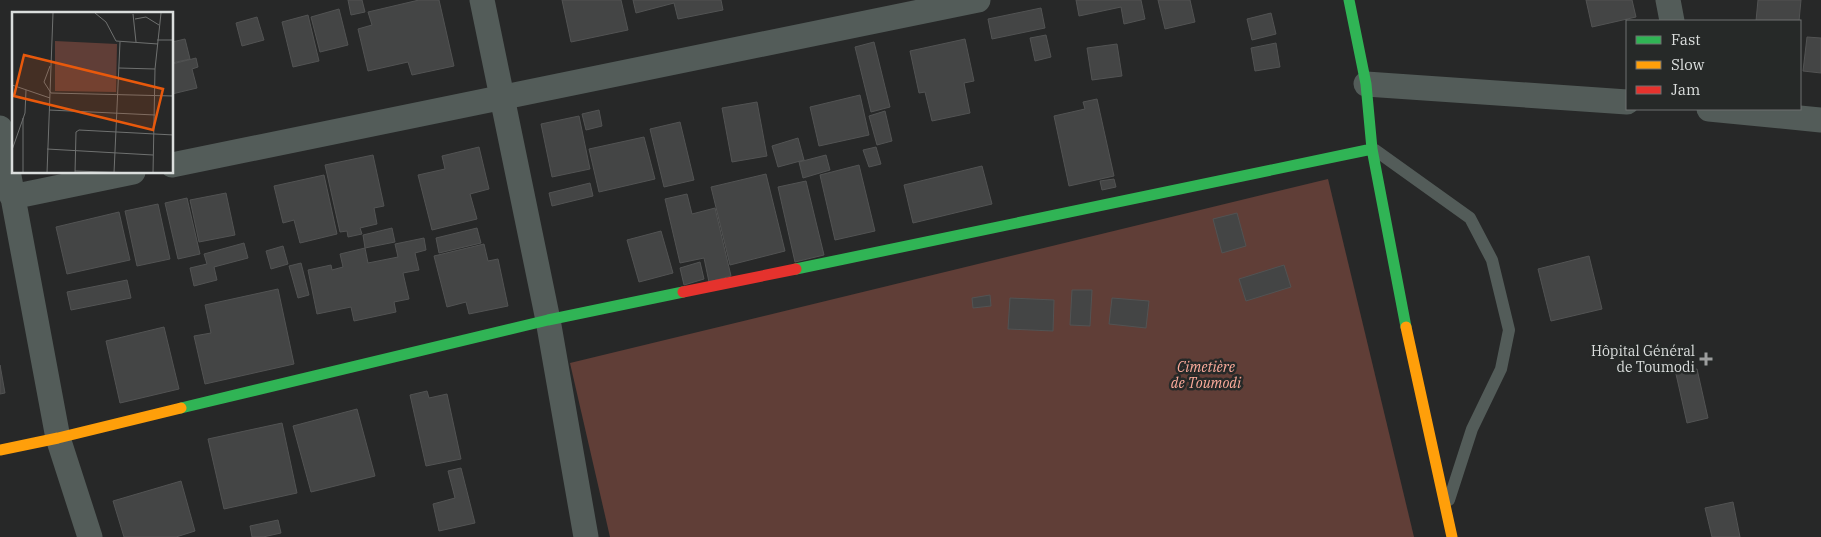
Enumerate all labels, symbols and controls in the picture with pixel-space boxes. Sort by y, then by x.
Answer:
inset map [12,12,174,174]
legend [1626,20,1801,110]
text: Fast [1671,30,1701,49]
text: Slow [1671,55,1705,74]
text: Jam [1671,80,1700,99]
place label: Hôpital Général de Toumodi [1591,342,1695,376]
marker: Hôpital Général de Toumodi [1699,352,1713,366]
park label: Cimetière de Toumodi [1171,358,1242,392]

